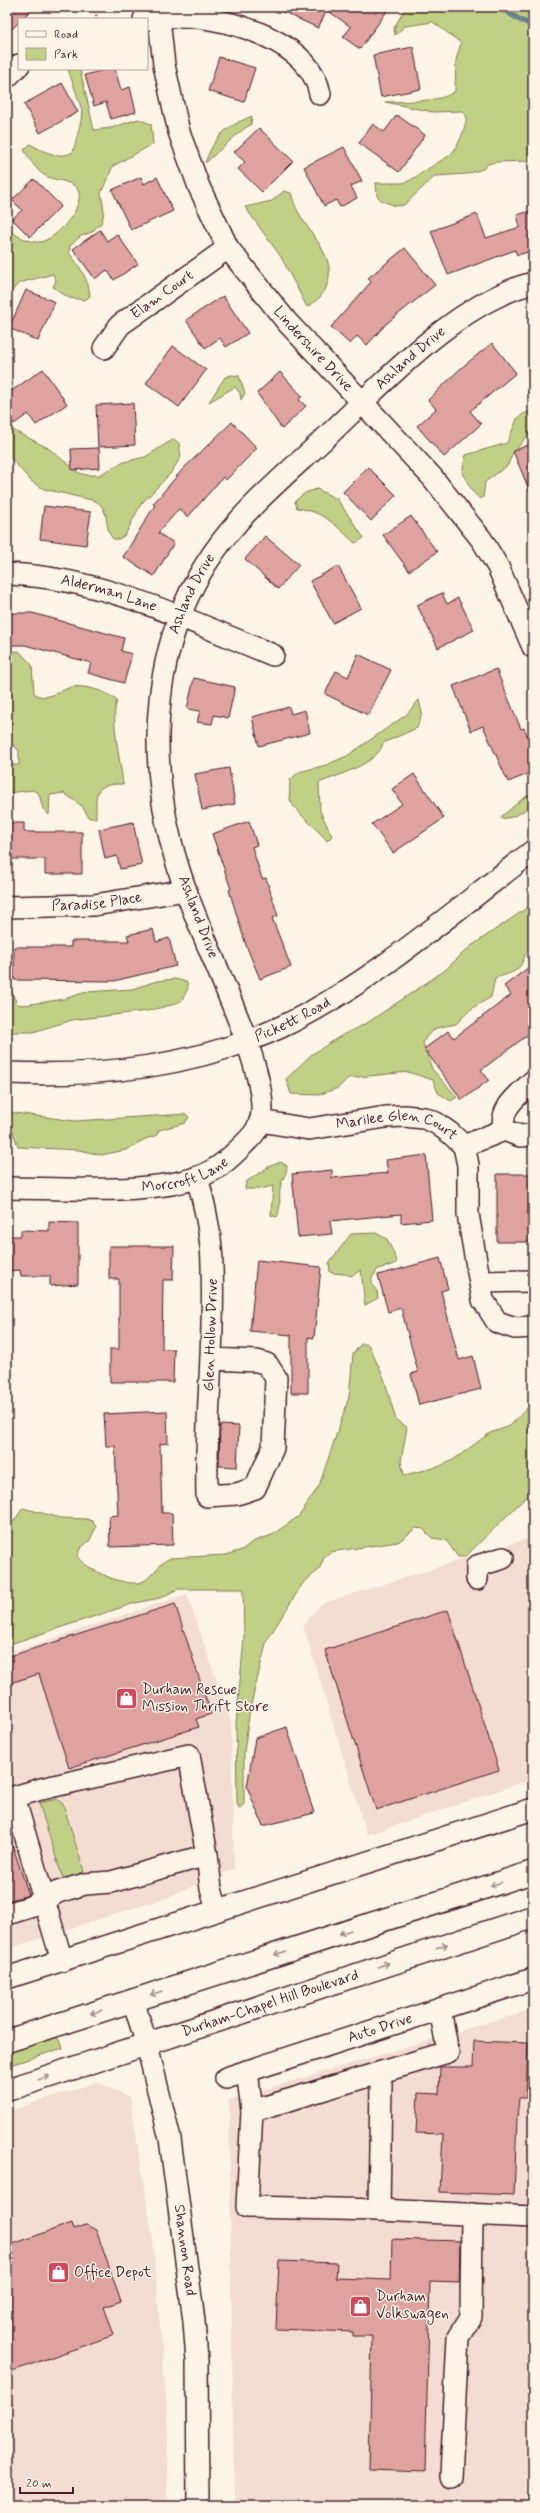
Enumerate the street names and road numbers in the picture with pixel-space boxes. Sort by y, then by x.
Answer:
street label: Elam Court [127,265,198,324]
street label: Lindershire Drive [268,302,357,396]
street label: Ashland Drive [371,322,450,394]
street label: Ashland Drive [164,550,220,637]
street label: Alderman Lane [59,570,160,617]
street label: Ashland Drive [173,873,223,961]
street label: Paradise Place [51,887,143,916]
street label: Pickett Road [252,993,334,1047]
street label: Marilee Glen Court [335,1106,462,1145]
street label: Morcroft Lane [141,1152,233,1198]
street label: Glen Hollow Drive [199,1278,223,1392]
street label: Durham-Chapel Hill Boulevard [179,1965,361,2042]
street label: Auto Drive [345,2008,415,2048]
street label: Shannon Road [169,2203,201,2297]

